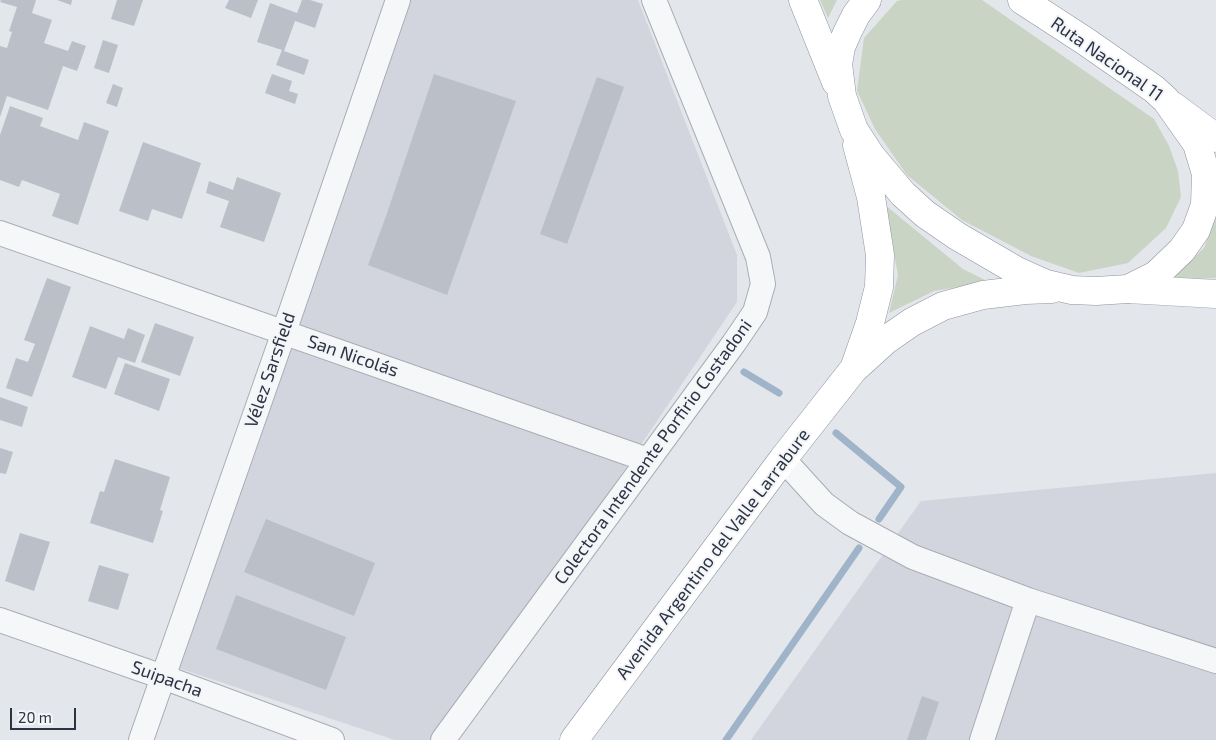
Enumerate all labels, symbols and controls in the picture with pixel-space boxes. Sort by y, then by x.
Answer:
street label: Ruta Nacional 11 [1047,12,1167,106]
street label: Vélez Sarsfield [240,309,300,431]
street label: Colectora Intendente Porfirio Costadoni [550,315,756,589]
street label: San Nicolás [305,330,401,382]
street label: Avenida Argentino del Valle Larrabure [612,424,814,684]
street label: Suipacha [128,656,206,702]
scale bar [12,698,79,730]
text: 20 m [18,708,52,726]

